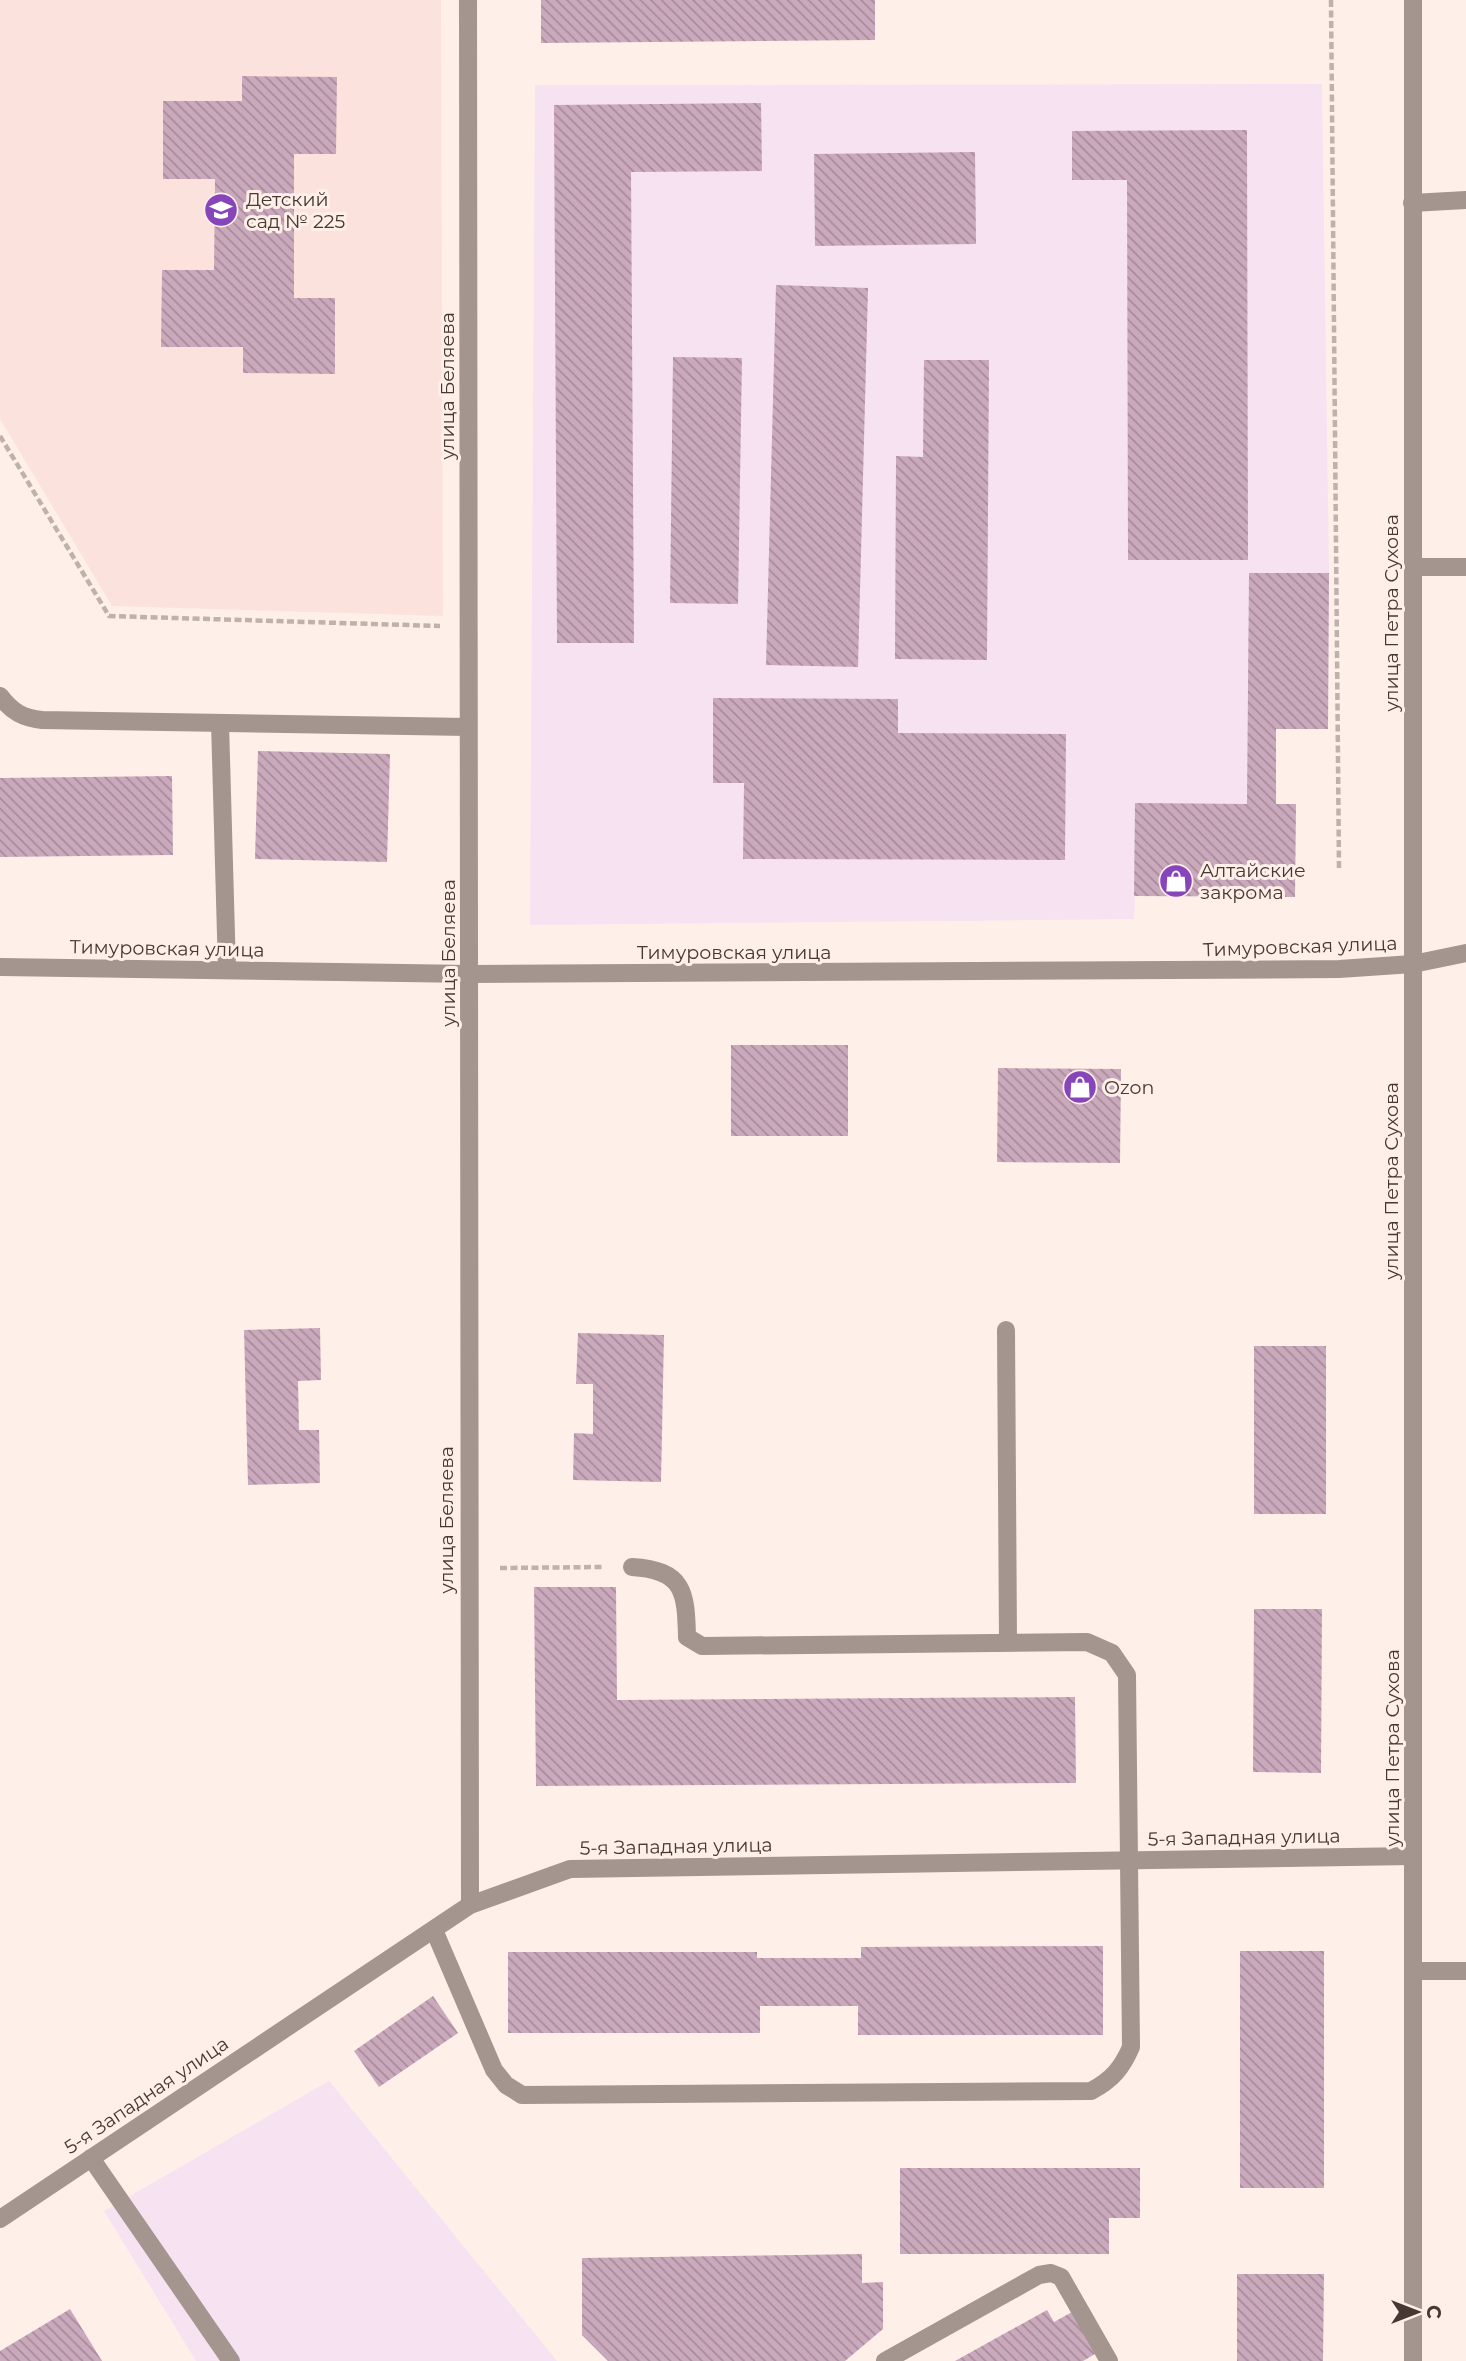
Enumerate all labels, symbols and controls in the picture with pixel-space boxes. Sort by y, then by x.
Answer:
place label: Детский сад № 225 [246,188,345,233]
school or university icon: Детский сад № 225 [202,191,240,229]
street label: улица Беляева [436,312,459,461]
street label: улица Петра Сухова [1380,514,1403,713]
place label: Алтайские закрома [1200,859,1306,904]
shop icon: Алтайские закрома [1157,862,1195,900]
street label: улица Беляева [437,879,460,1028]
street label: Тимуровская улица [1202,932,1398,961]
street label: Тимуровская улица [69,935,265,962]
street label: Тимуровская улица [637,941,831,964]
shop icon: Ozon [1061,1068,1099,1106]
place label: Ozon [1104,1076,1154,1099]
street label: улица Петра Сухова [1380,1082,1403,1281]
street label: улица Беляева [435,1446,458,1595]
street label: улица Петра Сухова [1381,1649,1404,1848]
street label: 5-я Западная улица [1147,1824,1341,1851]
street label: 5-я Западная улица [579,1833,773,1860]
street label: 5-я Западная улица [60,2032,233,2159]
north arrow [1382,2277,1452,2347]
text: С [1422,2305,1445,2319]

